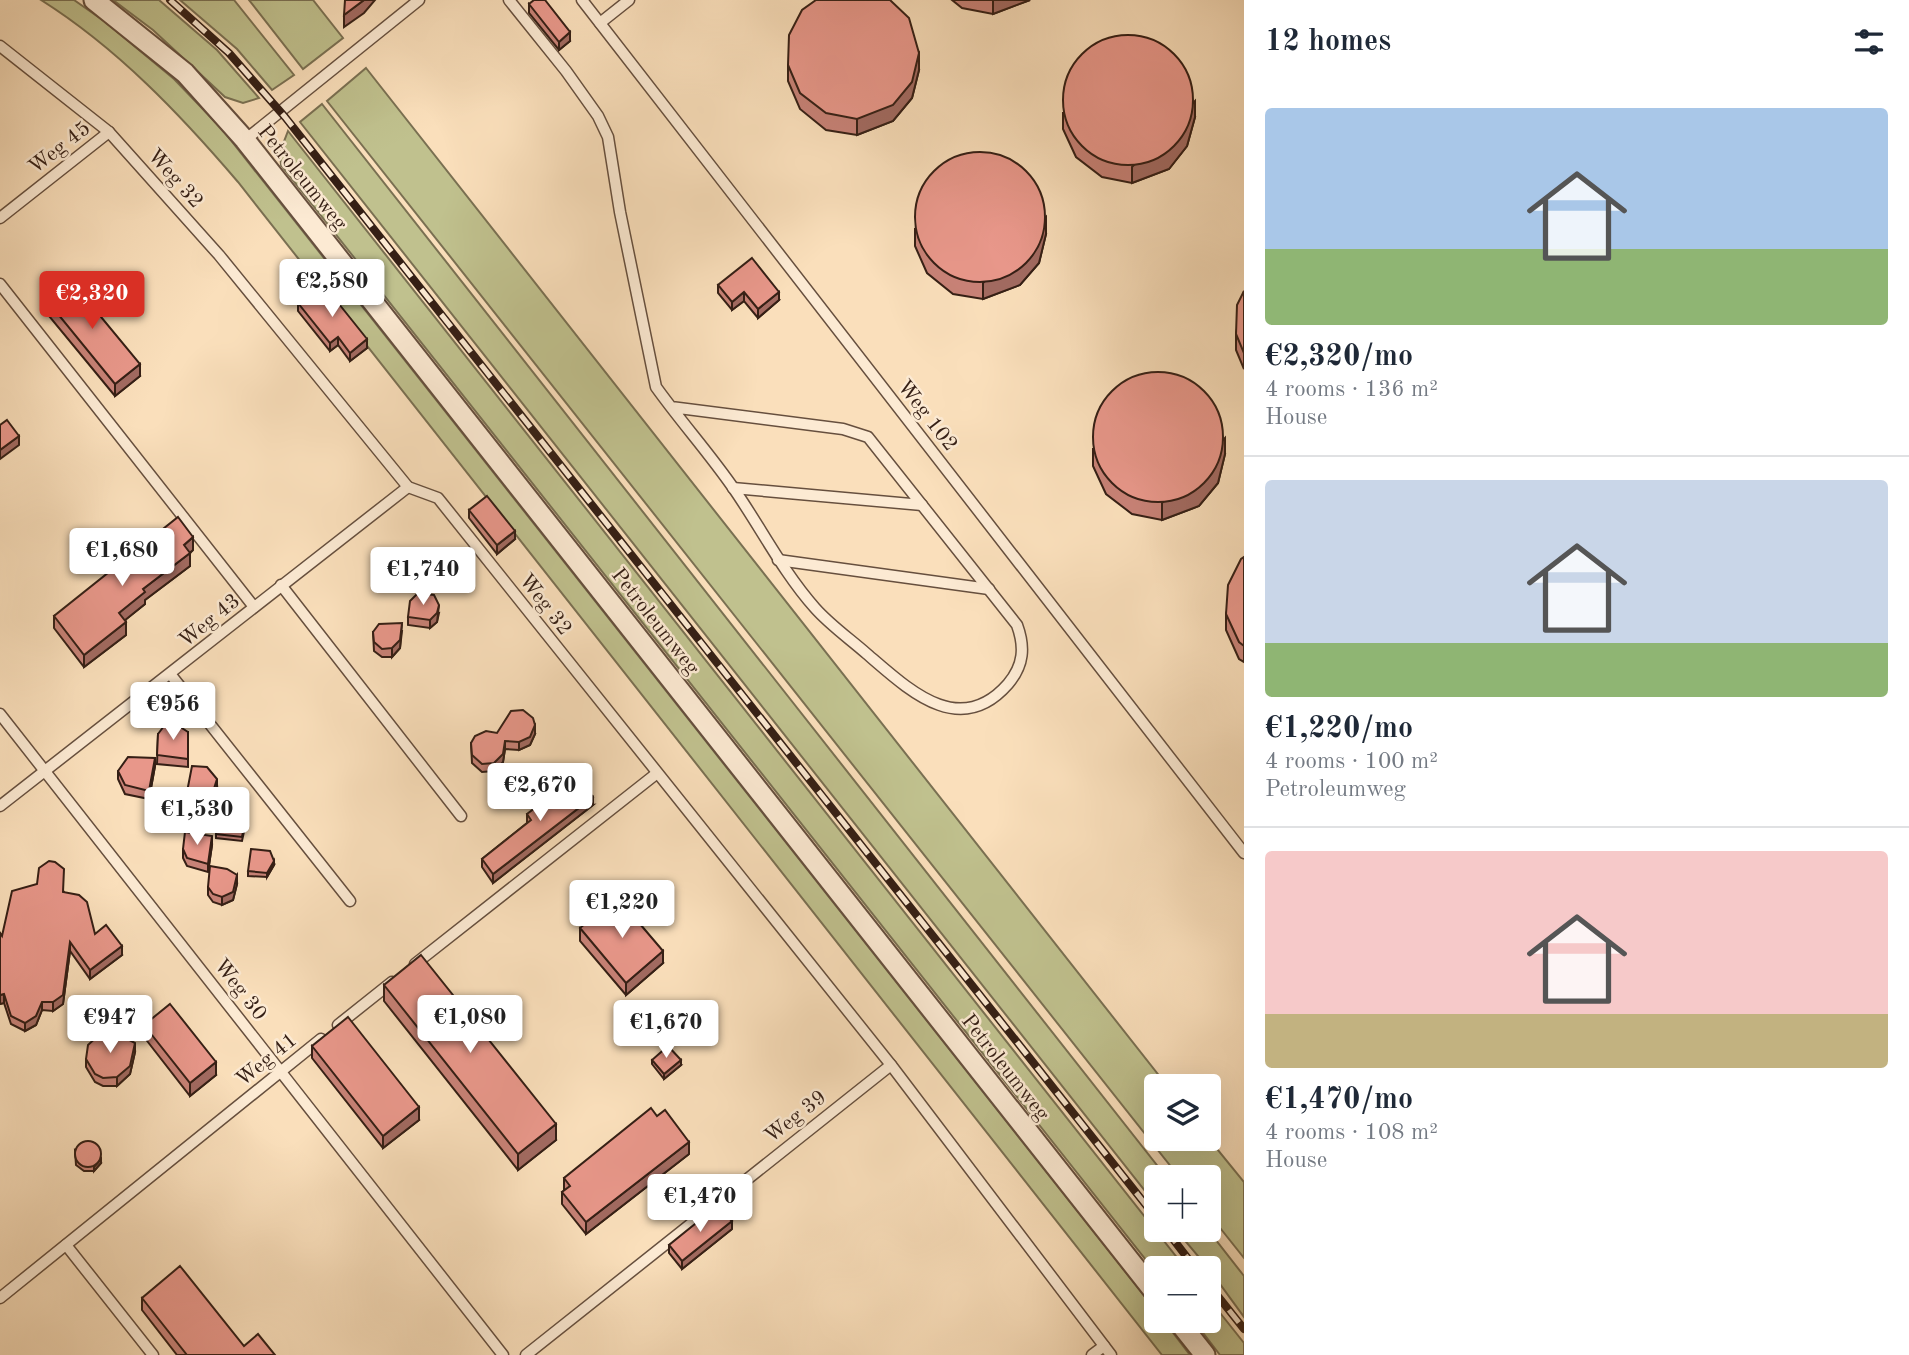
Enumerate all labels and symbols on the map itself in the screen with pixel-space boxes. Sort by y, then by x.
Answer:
street label: Weg 45 [25,118,95,179]
street label: Petroleumweg [253,121,351,235]
street label: Weg 32 [143,145,207,213]
pin: €2,580 [275,260,389,319]
pin: €2,320 [35,272,149,331]
street label: Weg 102 [893,376,961,455]
pin: €1,680 [65,528,179,588]
pin: €1,740 [366,548,480,607]
street label: Petroleumweg [607,565,703,680]
street label: Weg 32 [514,570,575,640]
street label: Weg 43 [175,590,244,652]
pin: €956 [132,682,214,742]
pin: €2,670 [483,764,597,823]
pin: €1,530 [140,788,254,847]
pin: €1,220 [565,880,679,940]
street label: Weg 30 [209,955,270,1025]
pin: €947 [69,996,151,1055]
pin: €1,080 [413,996,527,1055]
pin: €1,670 [609,1000,723,1060]
street label: Petroleumweg [957,1011,1053,1126]
street label: Weg 41 [232,1029,301,1091]
street label: Weg 39 [761,1087,831,1148]
pin: €1,470 [643,1174,757,1234]

